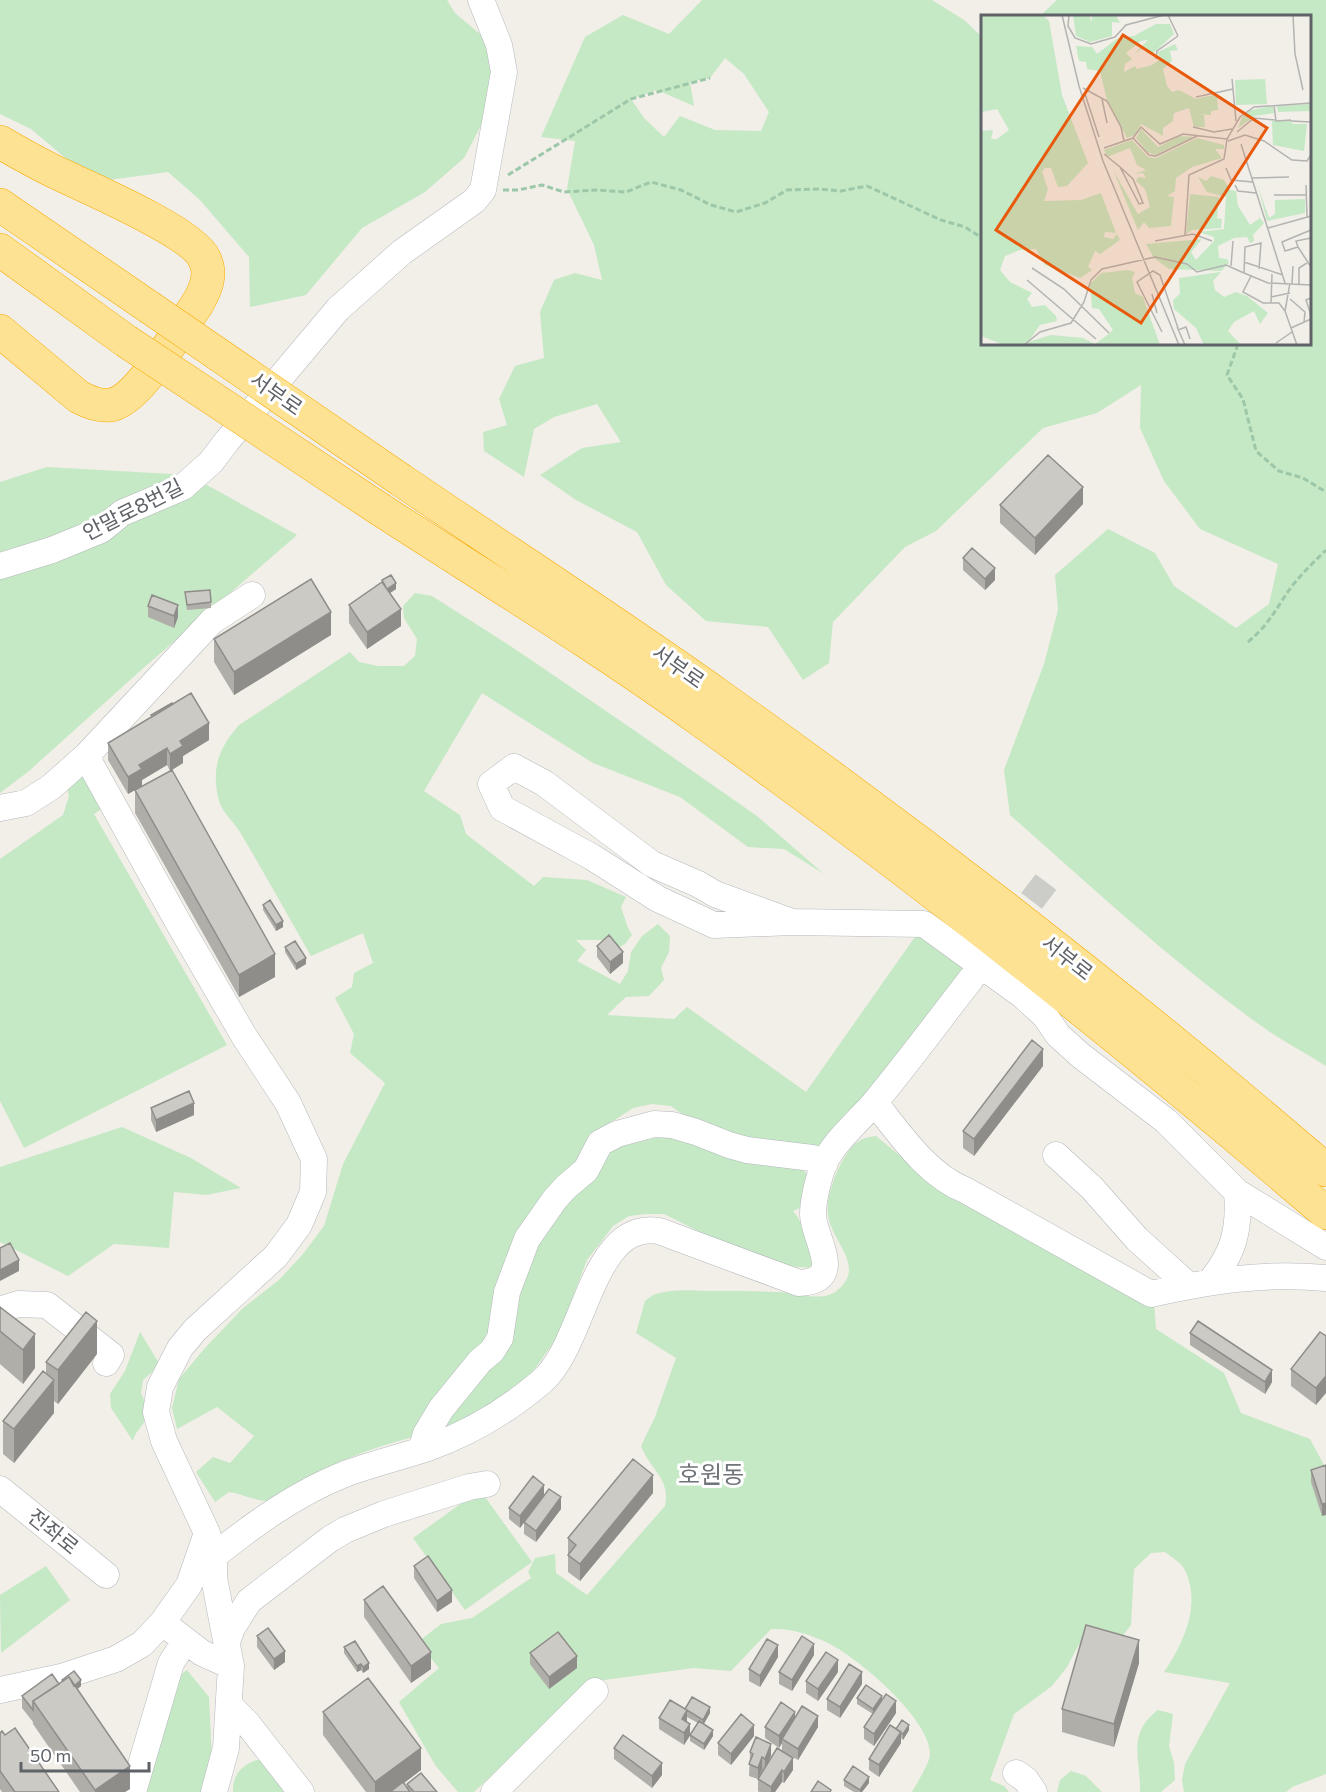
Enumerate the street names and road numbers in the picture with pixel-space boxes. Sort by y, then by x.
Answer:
street label: 서부로 [246,366,308,420]
street label: 안말로8번길 [78,473,187,545]
street label: 서부로 [648,639,710,693]
street label: 서부로 [1037,929,1098,985]
street label: 전좌로 [24,1503,84,1559]

